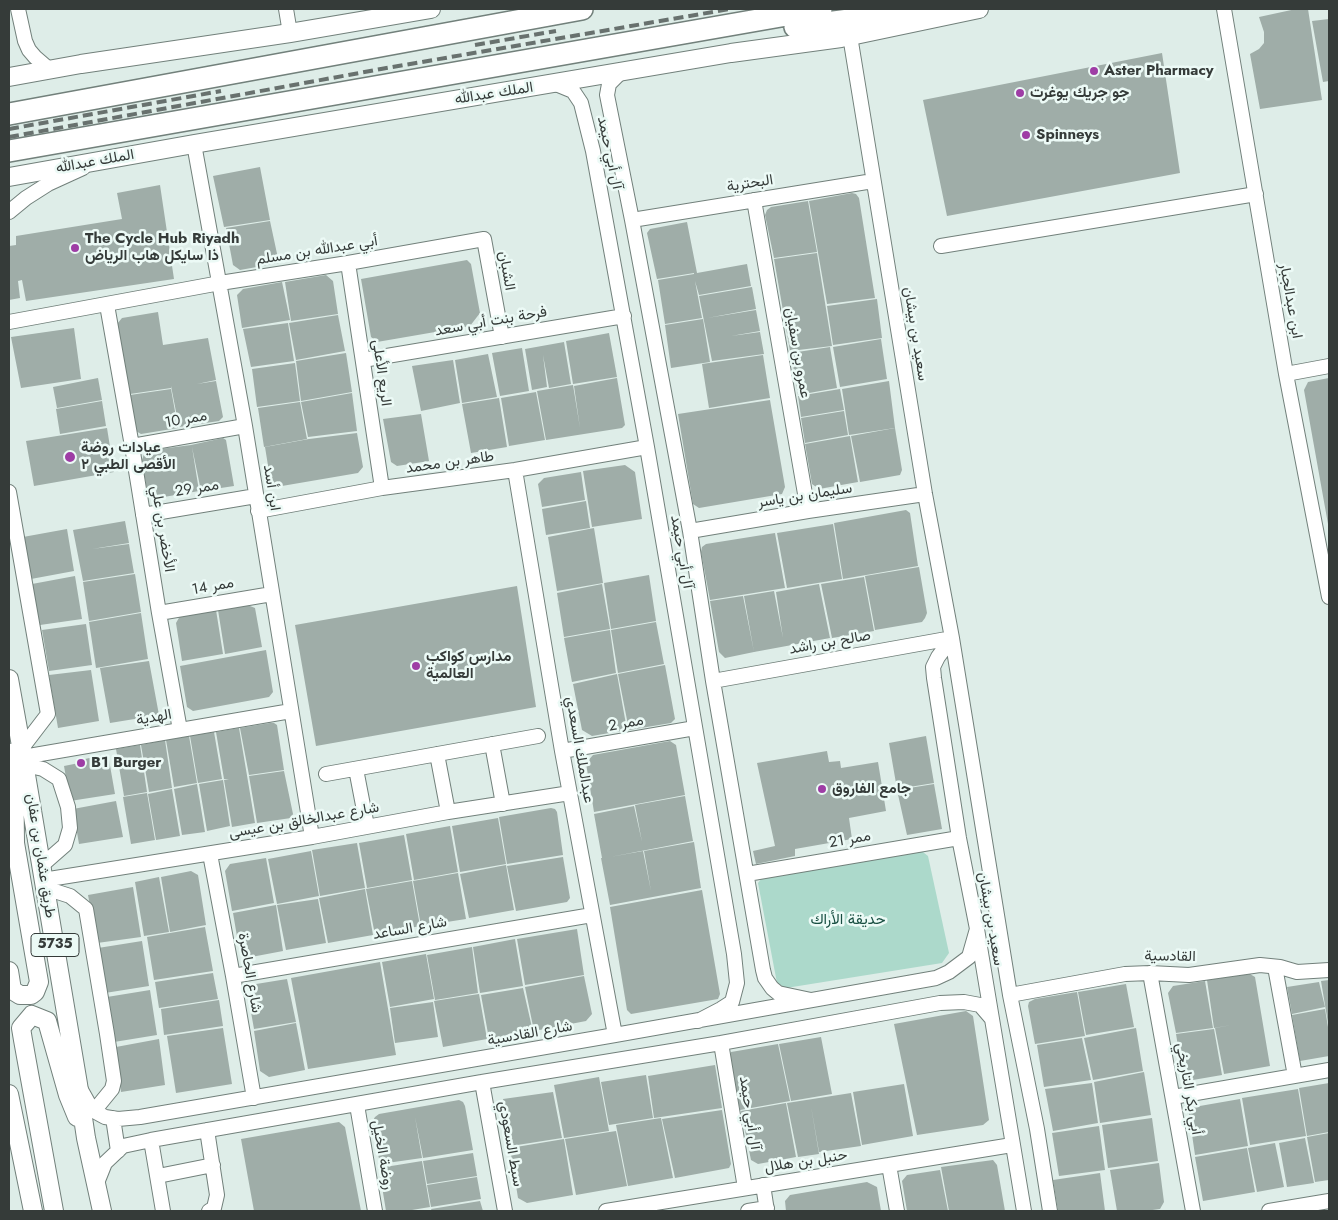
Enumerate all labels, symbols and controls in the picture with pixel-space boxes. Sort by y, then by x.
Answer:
place label: Aster Pharmacy [1104,62,1214,80]
marker: Aster Pharmacy [1088,65,1100,77]
street label: الملك عبدالله [453,79,535,109]
place label: جو جريك يوغرت [1030,84,1129,102]
marker: جو جريك يوغرت [1014,87,1026,99]
street label: آل أبي حيمد [592,115,626,191]
place label: Spinneys [1036,126,1099,144]
marker: Spinneys [1020,129,1032,141]
street label: الملك عبدالله [54,146,136,178]
street label: البحترية [725,171,775,197]
place label: The Cycle Hub Riyadh ذا سايكل هاب الرياض [85,230,239,265]
street label: أبي عبدالله بن مسلم [255,233,379,269]
marker: The Cycle Hub Riyadh ذا سايكل هاب الرياض [69,242,81,254]
street label: الشبان [494,250,518,292]
street label: ابن عبدالجبار [1274,262,1306,340]
street label: سعيد بن بيشان [899,286,931,382]
street label: فرحة بنت أبي سعد [433,303,549,341]
street label: عمرو بن سفيان [780,306,814,400]
street label: الريع الأعلى [367,339,395,407]
street label: ممر 10 [163,407,209,433]
place label: عيادات روضة الأقصى الطبي ٢ [81,439,176,474]
street label: طاهر بن محمد [405,448,495,478]
marker: عيادات روضة الأقصى الطبي ٢ [63,450,77,464]
street label: ابن أسد [258,464,284,512]
street label: ممر 29 [174,477,220,501]
street label: سليمان بن ياسر [757,480,853,512]
street label: الأخضر بن علي [146,484,178,574]
street label: آل أبي حيمد [666,514,696,590]
street label: ممر 14 [191,574,235,600]
street label: صالح بن راشد [788,627,872,659]
place label: مدارس كواكب العالمية [426,648,511,683]
marker: مدارس كواكب العالمية [410,660,422,672]
street label: عبدالملك السعدي [561,695,597,805]
street label: الهدية [135,706,173,730]
street label: ممر 2 [607,712,645,736]
place label: B1 Burger [91,754,162,772]
marker: B1 Burger [75,757,87,769]
place label: جامع الفاروق [832,780,911,798]
marker: جامع الفاروق [816,783,828,795]
street label: طريق عثمان بن عفان [21,792,59,920]
street label: شارع عبدالخالق بن عيسى [228,799,380,843]
street label: ممر 21 [828,827,872,853]
street label: سعيد بن بيشان [973,871,1007,967]
park label: حديقة الأراك [810,911,886,929]
street label: شارع الساعد [372,914,448,944]
street label: شارع الحاصرة [233,932,265,1014]
road number: 5735 [31,934,79,956]
street label: القادسية [1144,948,1196,966]
street label: شارع القادسية [486,1018,574,1050]
street label: أبي بكر التاريخي [1171,1042,1205,1136]
street label: آل أبي حيمد [734,1075,764,1151]
street label: سبط السعودي [494,1100,526,1188]
street label: روضة الخيل [367,1119,397,1191]
street label: حنبل بن هلال [763,1147,849,1177]

